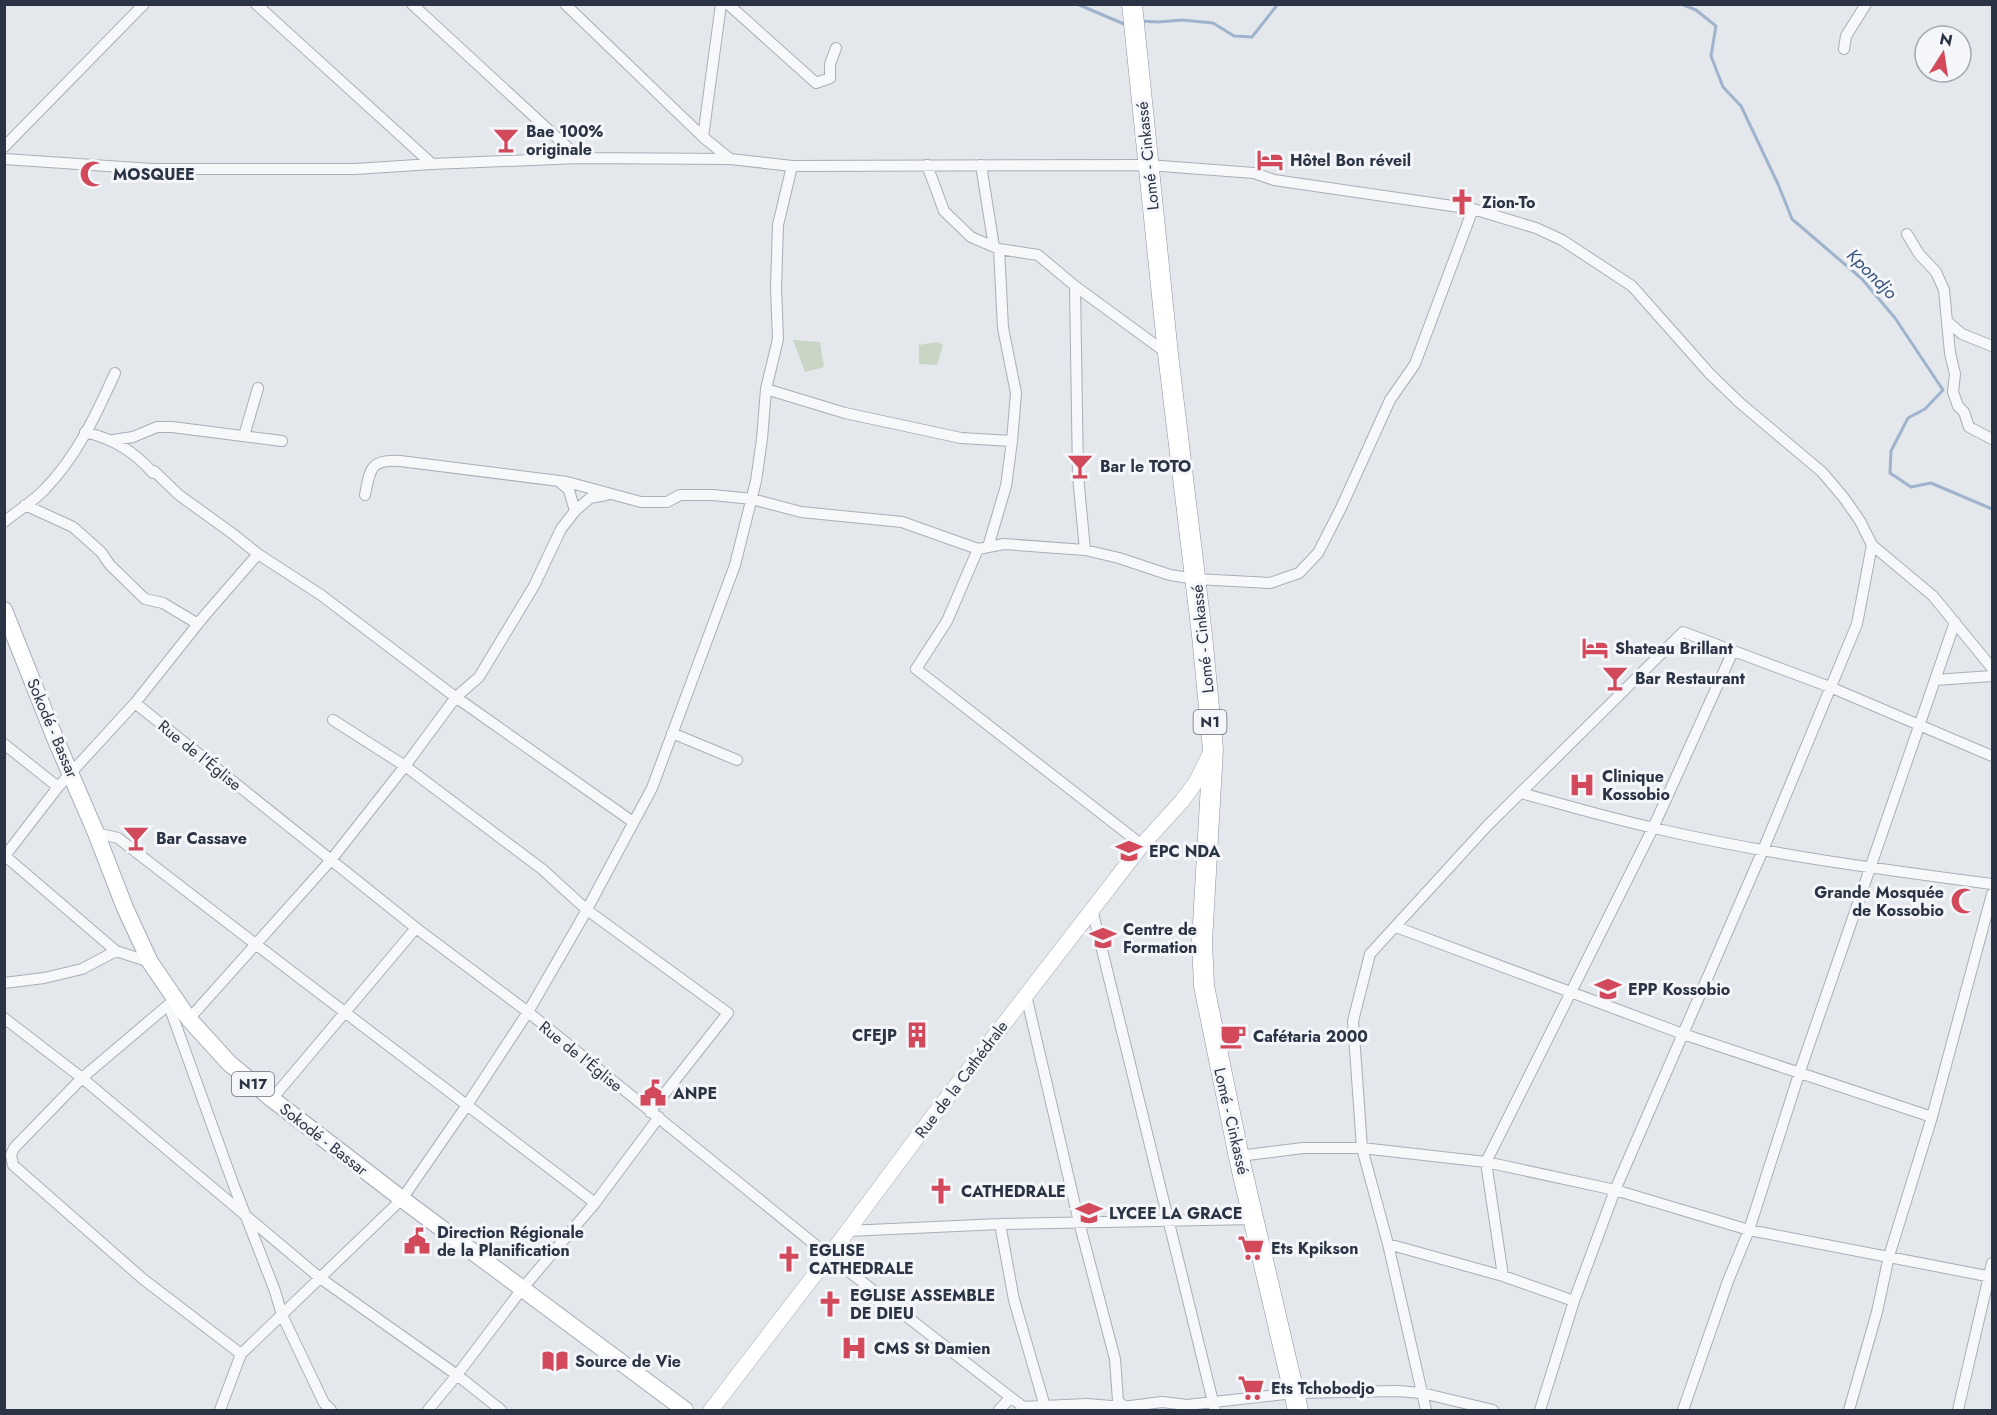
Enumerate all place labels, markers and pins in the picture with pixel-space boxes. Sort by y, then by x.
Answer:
place label: Bae 100% originale [526,120,604,161]
bar icon: Bae 100% originale [491,125,521,155]
hotel icon: Hôtel Bon réveil [1255,145,1285,175]
place label: Hôtel Bon réveil [1290,149,1411,172]
mosque icon: MOSQUEE [78,159,108,189]
place label: MOSQUEE [113,163,195,186]
church icon: Zion-To [1447,187,1477,217]
place label: Zion-To [1482,191,1535,214]
bar icon: Bar le TOTO [1065,451,1095,481]
place label: Bar le TOTO [1100,455,1191,478]
hotel icon: Shateau Brillant [1580,633,1610,663]
place label: Shateau Brillant [1615,637,1734,660]
bar icon: Bar Restaurant [1600,663,1630,693]
place label: Bar Restaurant [1635,667,1746,690]
place label: Clinique Kossobio [1602,765,1670,806]
hospital icon: Clinique Kossobio [1567,770,1597,800]
bar icon: Bar Cassave [121,823,151,853]
place label: Bar Cassave [156,827,247,850]
school or university icon: EPC NDA [1114,836,1144,866]
place label: EPC NDA [1149,840,1221,863]
place label: Grande Mosquée de Kossobio [1814,881,1944,922]
mosque icon: Grande Mosquée de Kossobio [1949,886,1979,916]
place label: Centre de Formation [1123,918,1197,959]
school or university icon: Centre de Formation [1088,923,1118,953]
school or university icon: EPP Kossobio [1593,974,1623,1004]
place label: EPP Kossobio [1628,978,1730,1001]
building icon: CFEJP [902,1020,932,1050]
cafe icon: Cafétaria 2000 [1218,1021,1248,1051]
place label: CFEJP [852,1024,897,1047]
place label: Cafétaria 2000 [1253,1025,1368,1048]
public building icon: ANPE [638,1078,668,1108]
place label: ANPE [672,1082,717,1105]
church icon: CATHEDRALE [926,1176,956,1206]
place label: CATHEDRALE [961,1180,1066,1203]
school or university icon: LYCEE LA GRACE [1074,1198,1104,1228]
place label: LYCEE LA GRACE [1109,1202,1242,1225]
place label: Direction Régionale de la Planification [437,1221,584,1262]
public building icon: Direction Régionale de la Planification [402,1226,432,1256]
supermarket icon: Ets Kpikson [1236,1233,1266,1263]
place label: Ets Kpikson [1271,1237,1358,1260]
place label: EGLISE CATHEDRALE [809,1239,914,1280]
church icon: EGLISE CATHEDRALE [774,1244,804,1274]
place label: EGLISE ASSEMBLE DE DIEU [850,1284,995,1325]
church icon: EGLISE ASSEMBLE DE DIEU [815,1289,845,1319]
hospital icon: CMS St Damien [839,1333,869,1363]
place label: CMS St Damien [874,1337,990,1360]
library icon: Source de Vie [540,1346,570,1376]
place label: Source de Vie [575,1350,681,1373]
supermarket icon: Ets Tchobodjo [1236,1373,1266,1403]
place label: Ets Tchobodjo [1271,1377,1375,1400]

